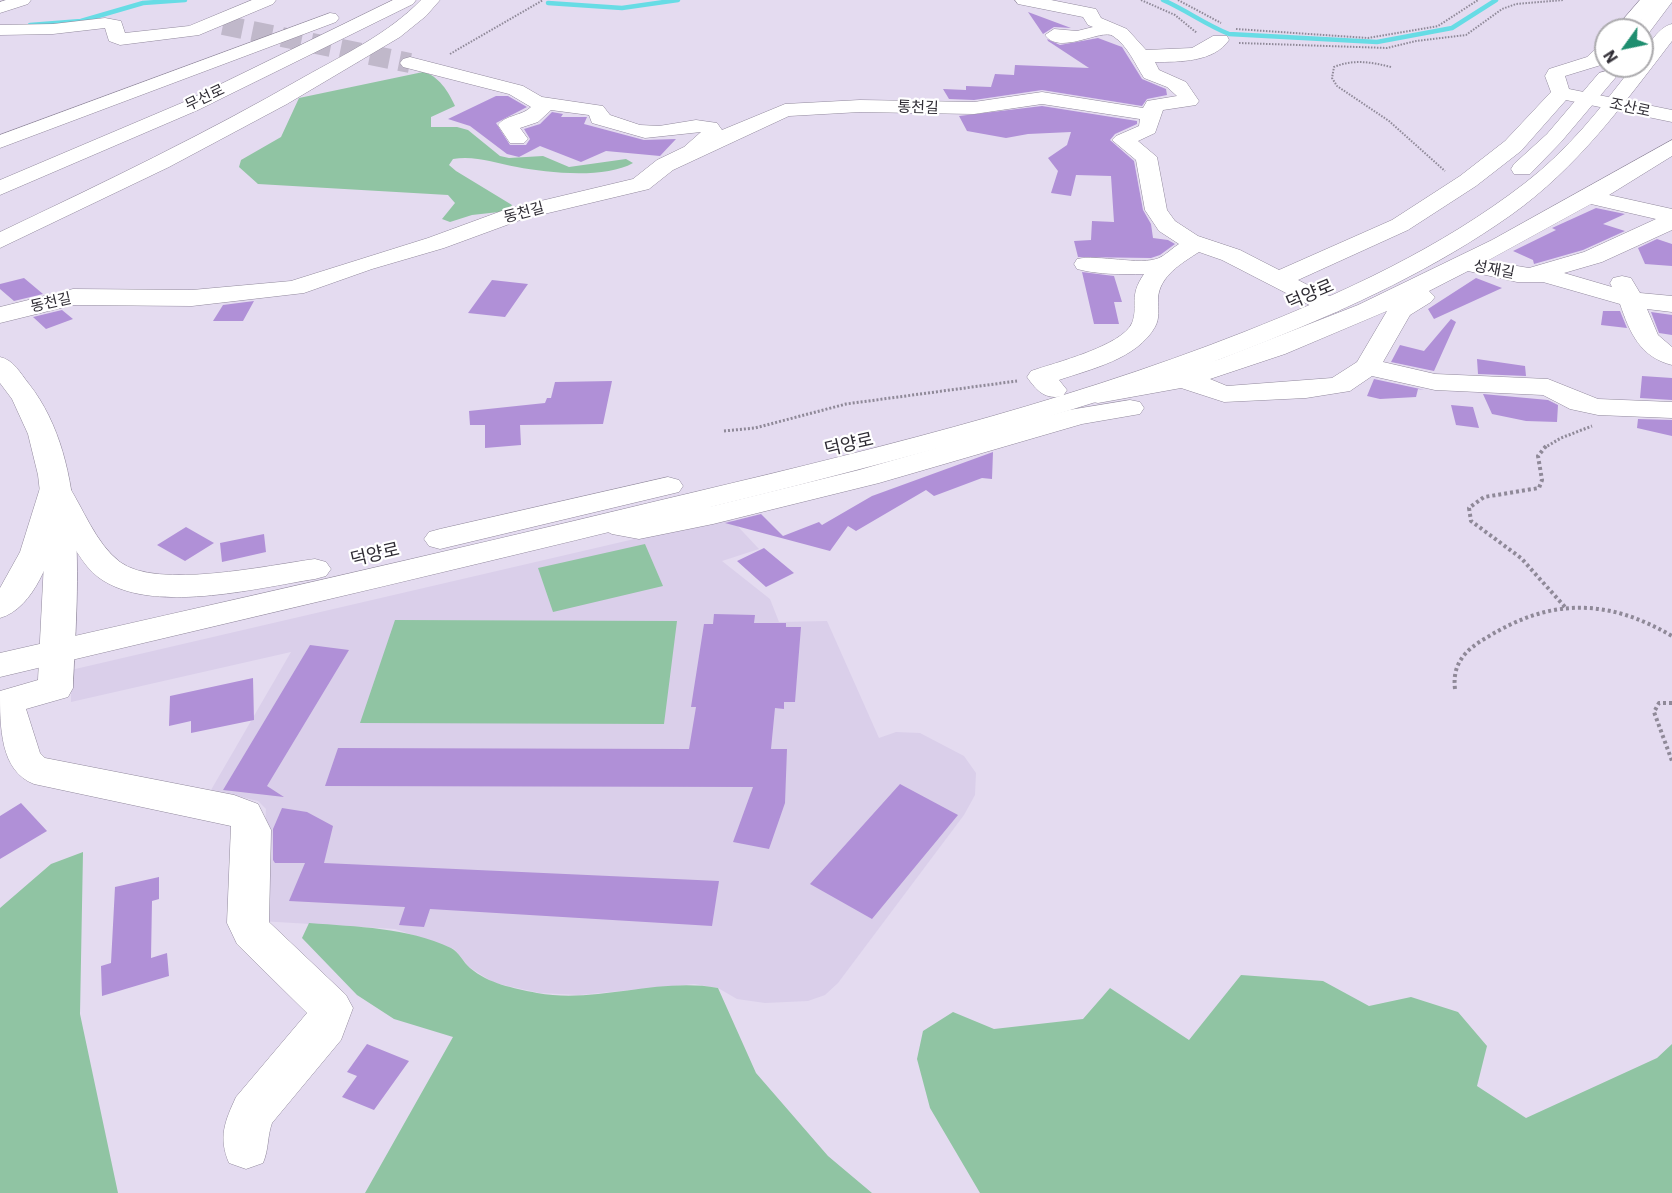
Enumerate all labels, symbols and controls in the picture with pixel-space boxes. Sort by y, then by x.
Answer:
north arrow [1594,18,1654,78]
text: N [1599,46,1622,67]
street label: 무선로 [182,81,228,115]
street label: 조산로 [1608,95,1652,121]
street label: 통천길 [897,98,939,118]
street label: 동천길 [502,199,546,227]
street label: 성재길 [1472,257,1516,283]
street label: 덕양로 [1283,275,1337,315]
street label: 동천길 [29,290,73,316]
street label: 덕양로 [822,429,876,461]
street label: 덕양로 [348,539,402,571]

